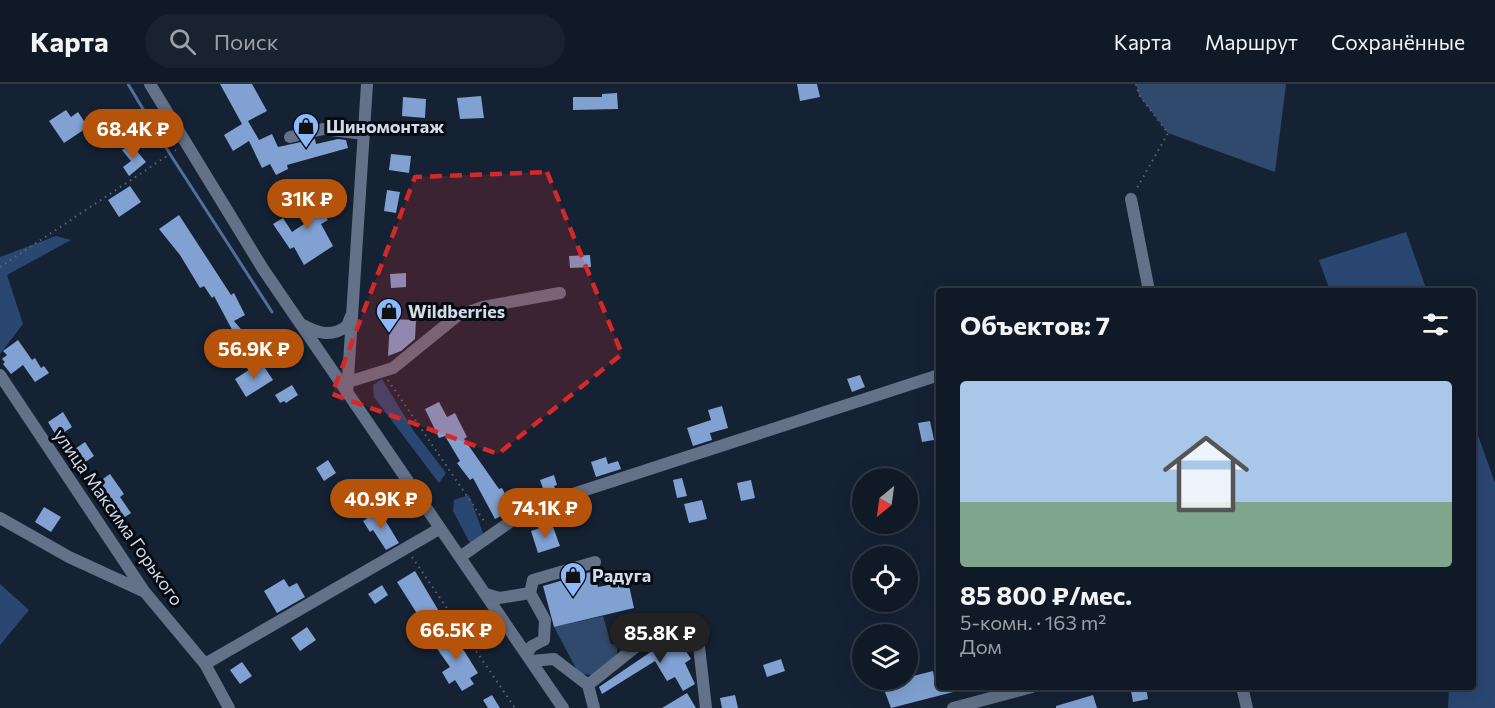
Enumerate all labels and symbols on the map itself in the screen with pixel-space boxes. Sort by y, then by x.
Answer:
pin: 68.4K ₽ [78,109,188,160]
shop icon: Шиномонтаж [291,111,321,149]
place label: Шиномонтаж [326,115,445,137]
pin: 31K ₽ [265,179,349,230]
shop icon: Wildberries [374,296,404,334]
place label: Wildberries [408,300,505,322]
pin: 56.9K ₽ [199,329,309,380]
street label: улица Максима Горького [49,424,189,610]
north arrow [852,468,918,534]
pin: 40.9K ₽ [326,479,436,530]
pin: 74.1K ₽ [490,488,600,539]
shop icon: Радуга [558,560,588,598]
place label: Радуга [592,564,651,586]
pin: 66.5K ₽ [401,610,511,661]
pin: 85.8K ₽ [605,613,715,664]

